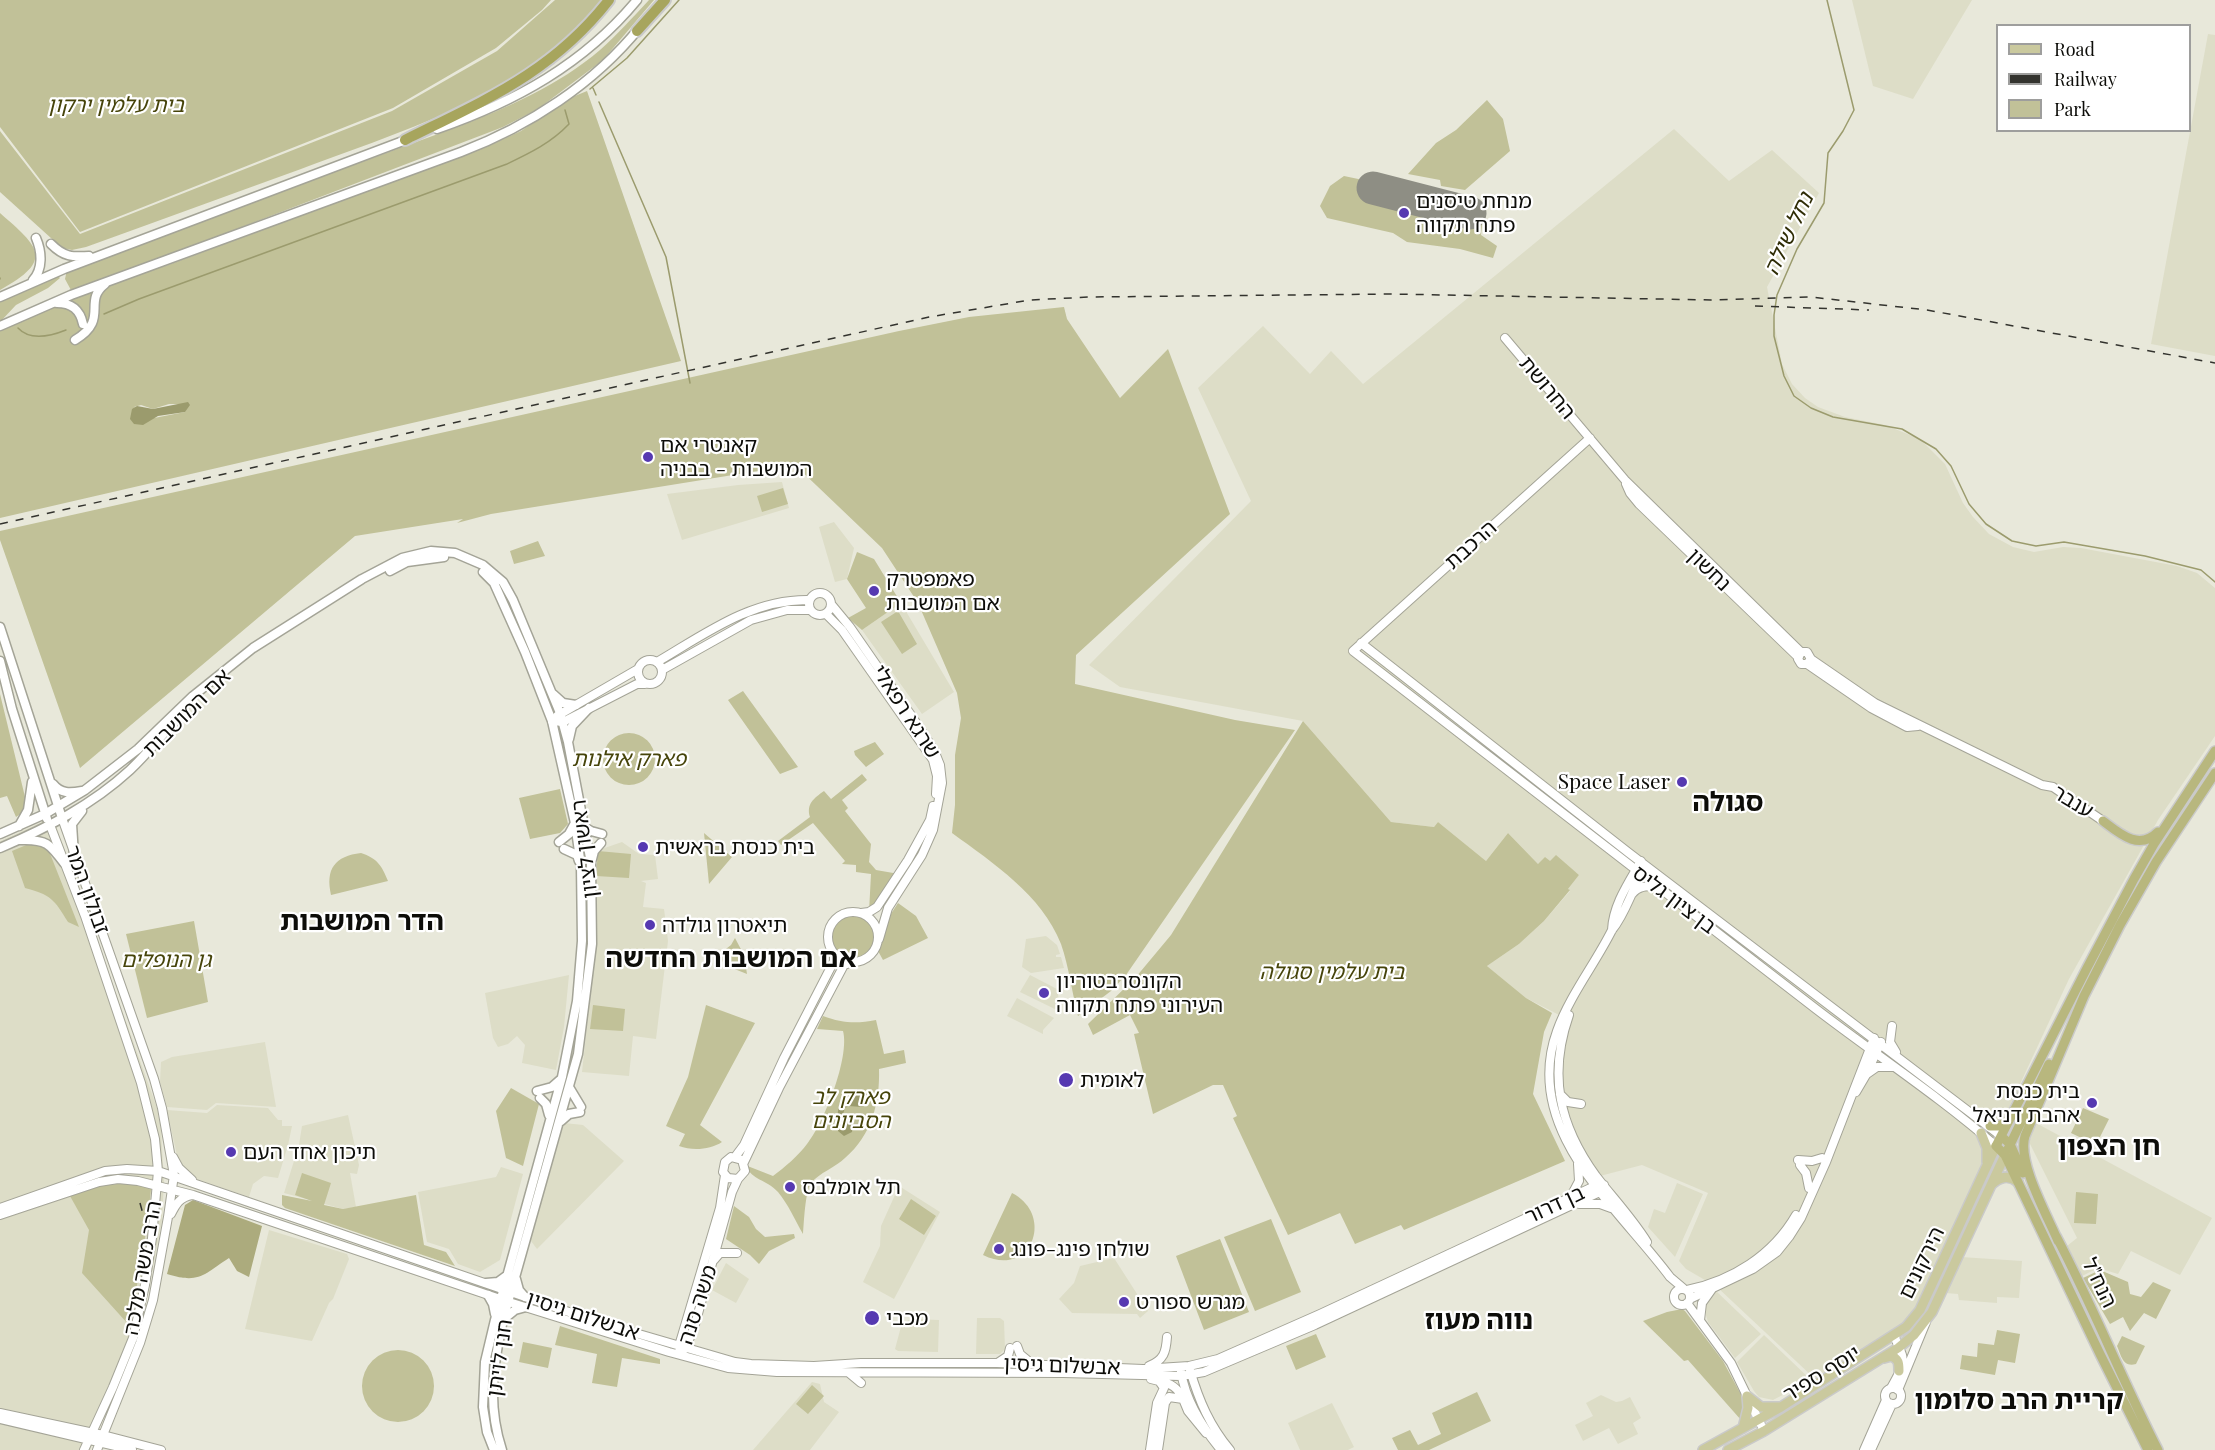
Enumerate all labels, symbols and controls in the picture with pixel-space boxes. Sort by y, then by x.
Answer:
legend [1996,24,2191,132]
text: Road [2054,37,2095,61]
text: Railway [2054,67,2117,91]
park label: בית עלמין ירקון [48,92,184,118]
text: Park [2054,97,2091,121]
place label: מנחת טיסנים פתח תקווה [1416,188,1532,238]
water label: נחל שילה [1758,189,1820,279]
marker: מנחת טיסנים פתח תקווה [1397,206,1411,220]
street label: החרושת [1514,352,1580,424]
place label: קאנטרי אם המושבות - בבניה [660,432,812,482]
marker: קאנטרי אם המושבות - בבניה [641,450,655,464]
street label: הרכבת [1440,515,1502,575]
street label: נחשון [1682,543,1736,597]
place label: פאמפטרק אם המושבות [886,566,1000,616]
marker: פאמפטרק אם המושבות [867,584,881,598]
street label: שרגא רפאלי [867,661,945,763]
street label: אם המושבות [138,664,236,762]
park label: פארק אילנות [572,746,686,772]
place label: Space Laser [1558,769,1670,795]
marker: Space Laser [1675,775,1689,789]
street label: ענבר [2048,780,2098,824]
district label: סגולה [1692,787,1764,819]
street label: ראשון לציון [566,798,604,900]
place label: בית כנסת בראשית [655,834,815,860]
marker: בית כנסת בראשית [636,840,650,854]
street label: זבולון המר [59,842,115,938]
street label: בן ציון גליס [1627,860,1721,940]
district label: הדר המושבות [280,906,444,938]
place label: תיאטרון גולדה [662,912,787,938]
marker: תיאטרון גולדה [643,918,657,932]
district label: אם המושבות החדשה [605,943,857,975]
park label: גן הנופלים [121,947,211,973]
park label: בית עלמין סגולה [1260,959,1404,985]
place label: הקונסרבטוריון העירוני פתח תקווה [1056,968,1223,1018]
marker: הקונסרבטוריון העירוני פתח תקווה [1037,986,1051,1000]
place label: לאומית [1080,1067,1145,1093]
marker: לאומית [1057,1071,1075,1089]
place label: בית כנסת אהבת דניאל [1973,1078,2080,1128]
park label: פארק לב הסביונים [812,1084,890,1134]
marker: בית כנסת אהבת דניאל [2085,1096,2099,1110]
district label: חן הצפון [2057,1131,2161,1163]
place label: תיכון אחד העם [243,1139,376,1165]
marker: תיכון אחד העם [224,1145,238,1159]
place label: תל אומלבס [802,1174,901,1200]
marker: תל אומלבס [783,1180,797,1194]
street label: בן דרור [1521,1180,1589,1230]
street label: הרב משה מלכה [119,1199,167,1337]
street label: הירקונים [1894,1223,1950,1303]
place label: שולחן פינג-פונג [1011,1236,1150,1262]
marker: שולחן פינג-פונג [992,1242,1006,1256]
street label: הנח"ל [2076,1254,2122,1312]
street label: משה סנה [673,1262,723,1348]
street label: אבשלום גיסין [523,1286,643,1346]
place label: מגרש ספורט [1136,1289,1245,1315]
marker: מגרש ספורט [1117,1295,1131,1309]
place label: מכבי [886,1305,928,1331]
district label: נווה מעוז [1425,1305,1533,1337]
marker: מכבי [863,1309,881,1327]
street label: חנן לויתן [482,1317,518,1399]
street label: יוסף ספיר [1779,1341,1865,1407]
street label: אבשלום גיסין [1003,1351,1121,1381]
district label: קריית הרב סלומון [1914,1385,2124,1417]

